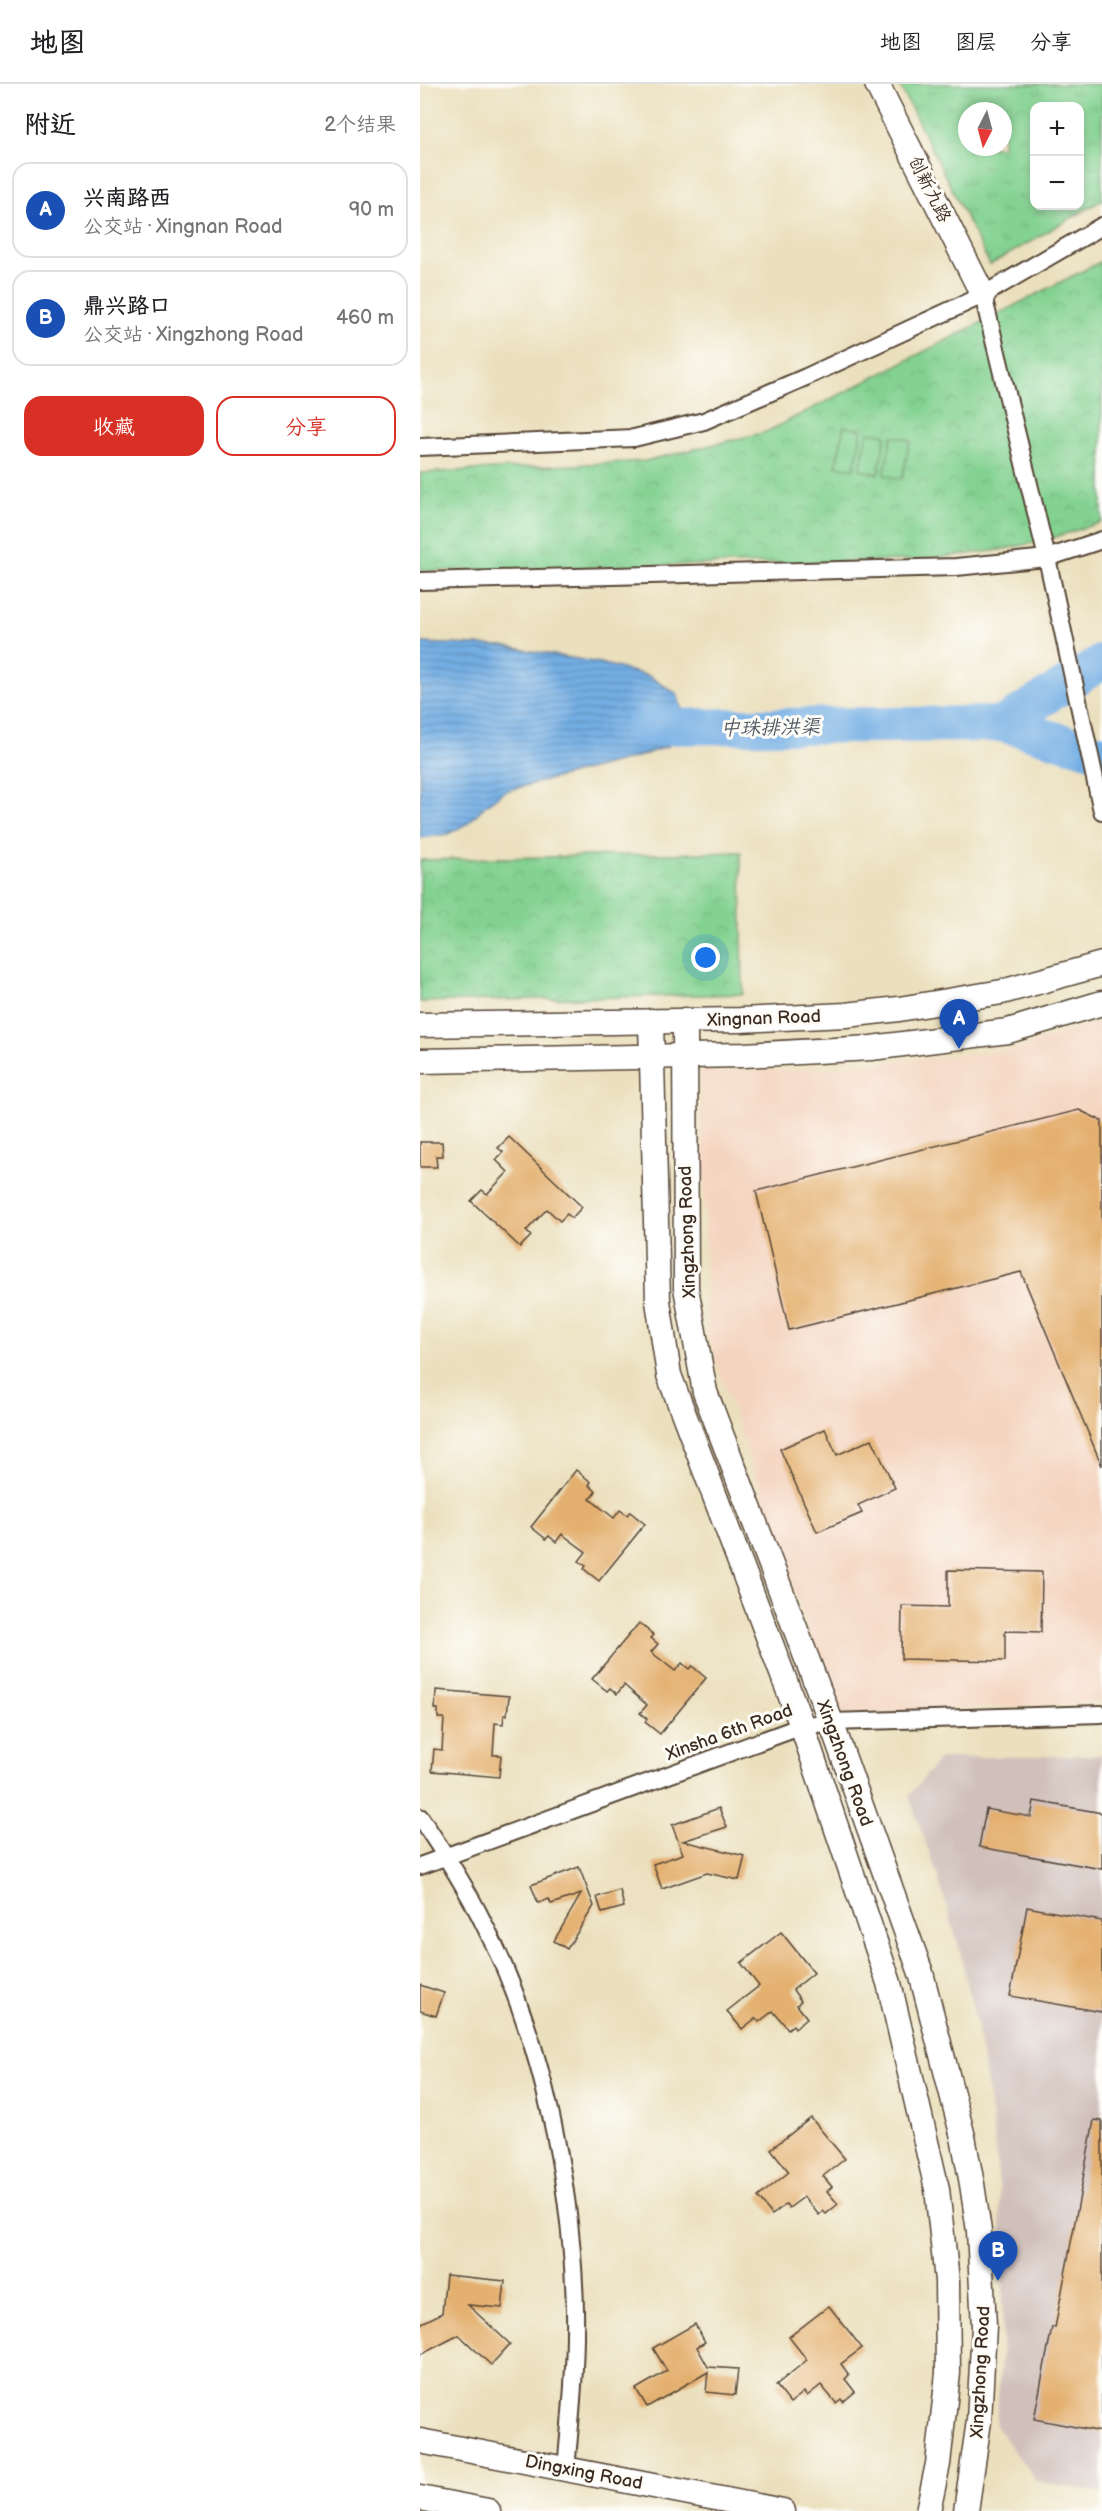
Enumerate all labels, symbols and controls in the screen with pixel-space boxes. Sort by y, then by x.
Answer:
text: 地图 [30,27,86,60]
text: 地图 [880,30,922,55]
text: 图层 [955,30,997,55]
text: 分享 [1030,30,1072,55]
north arrow [958,102,1012,156]
map controls [1030,102,1084,210]
button: + [1030,102,1084,156]
text: 附近 [24,110,76,141]
text: 2个结果 [324,113,396,137]
street label: 创新九路 [904,152,955,226]
button: − [1030,156,1084,210]
text: 兴南路西 [83,185,171,212]
text: A [39,198,52,222]
text: 90 m [349,198,394,222]
text: 公交站 · Xingnan Road [83,215,283,239]
text: 鼎兴路口 [83,293,171,320]
text: B [38,306,53,330]
text: 460 m [336,306,394,330]
text: 公交站 · Xingzhong Road [83,323,303,347]
button: 收藏 [24,396,204,456]
button: 分享 [216,396,396,456]
water label: 中珠排洪渠 [720,715,822,741]
your location [691,943,720,972]
pin: A [940,1000,978,1049]
street label: Xingnan Road [706,1006,821,1031]
street label: Xingzhong Road [675,1165,700,1300]
street label: Xingzhong Road [812,1696,877,1829]
street label: Xinsha 6th Road [662,1700,795,1765]
pin: B [978,2232,1018,2281]
street label: Xingzhong Road [966,2305,994,2440]
street label: Dingxing Road [523,2451,645,2494]

